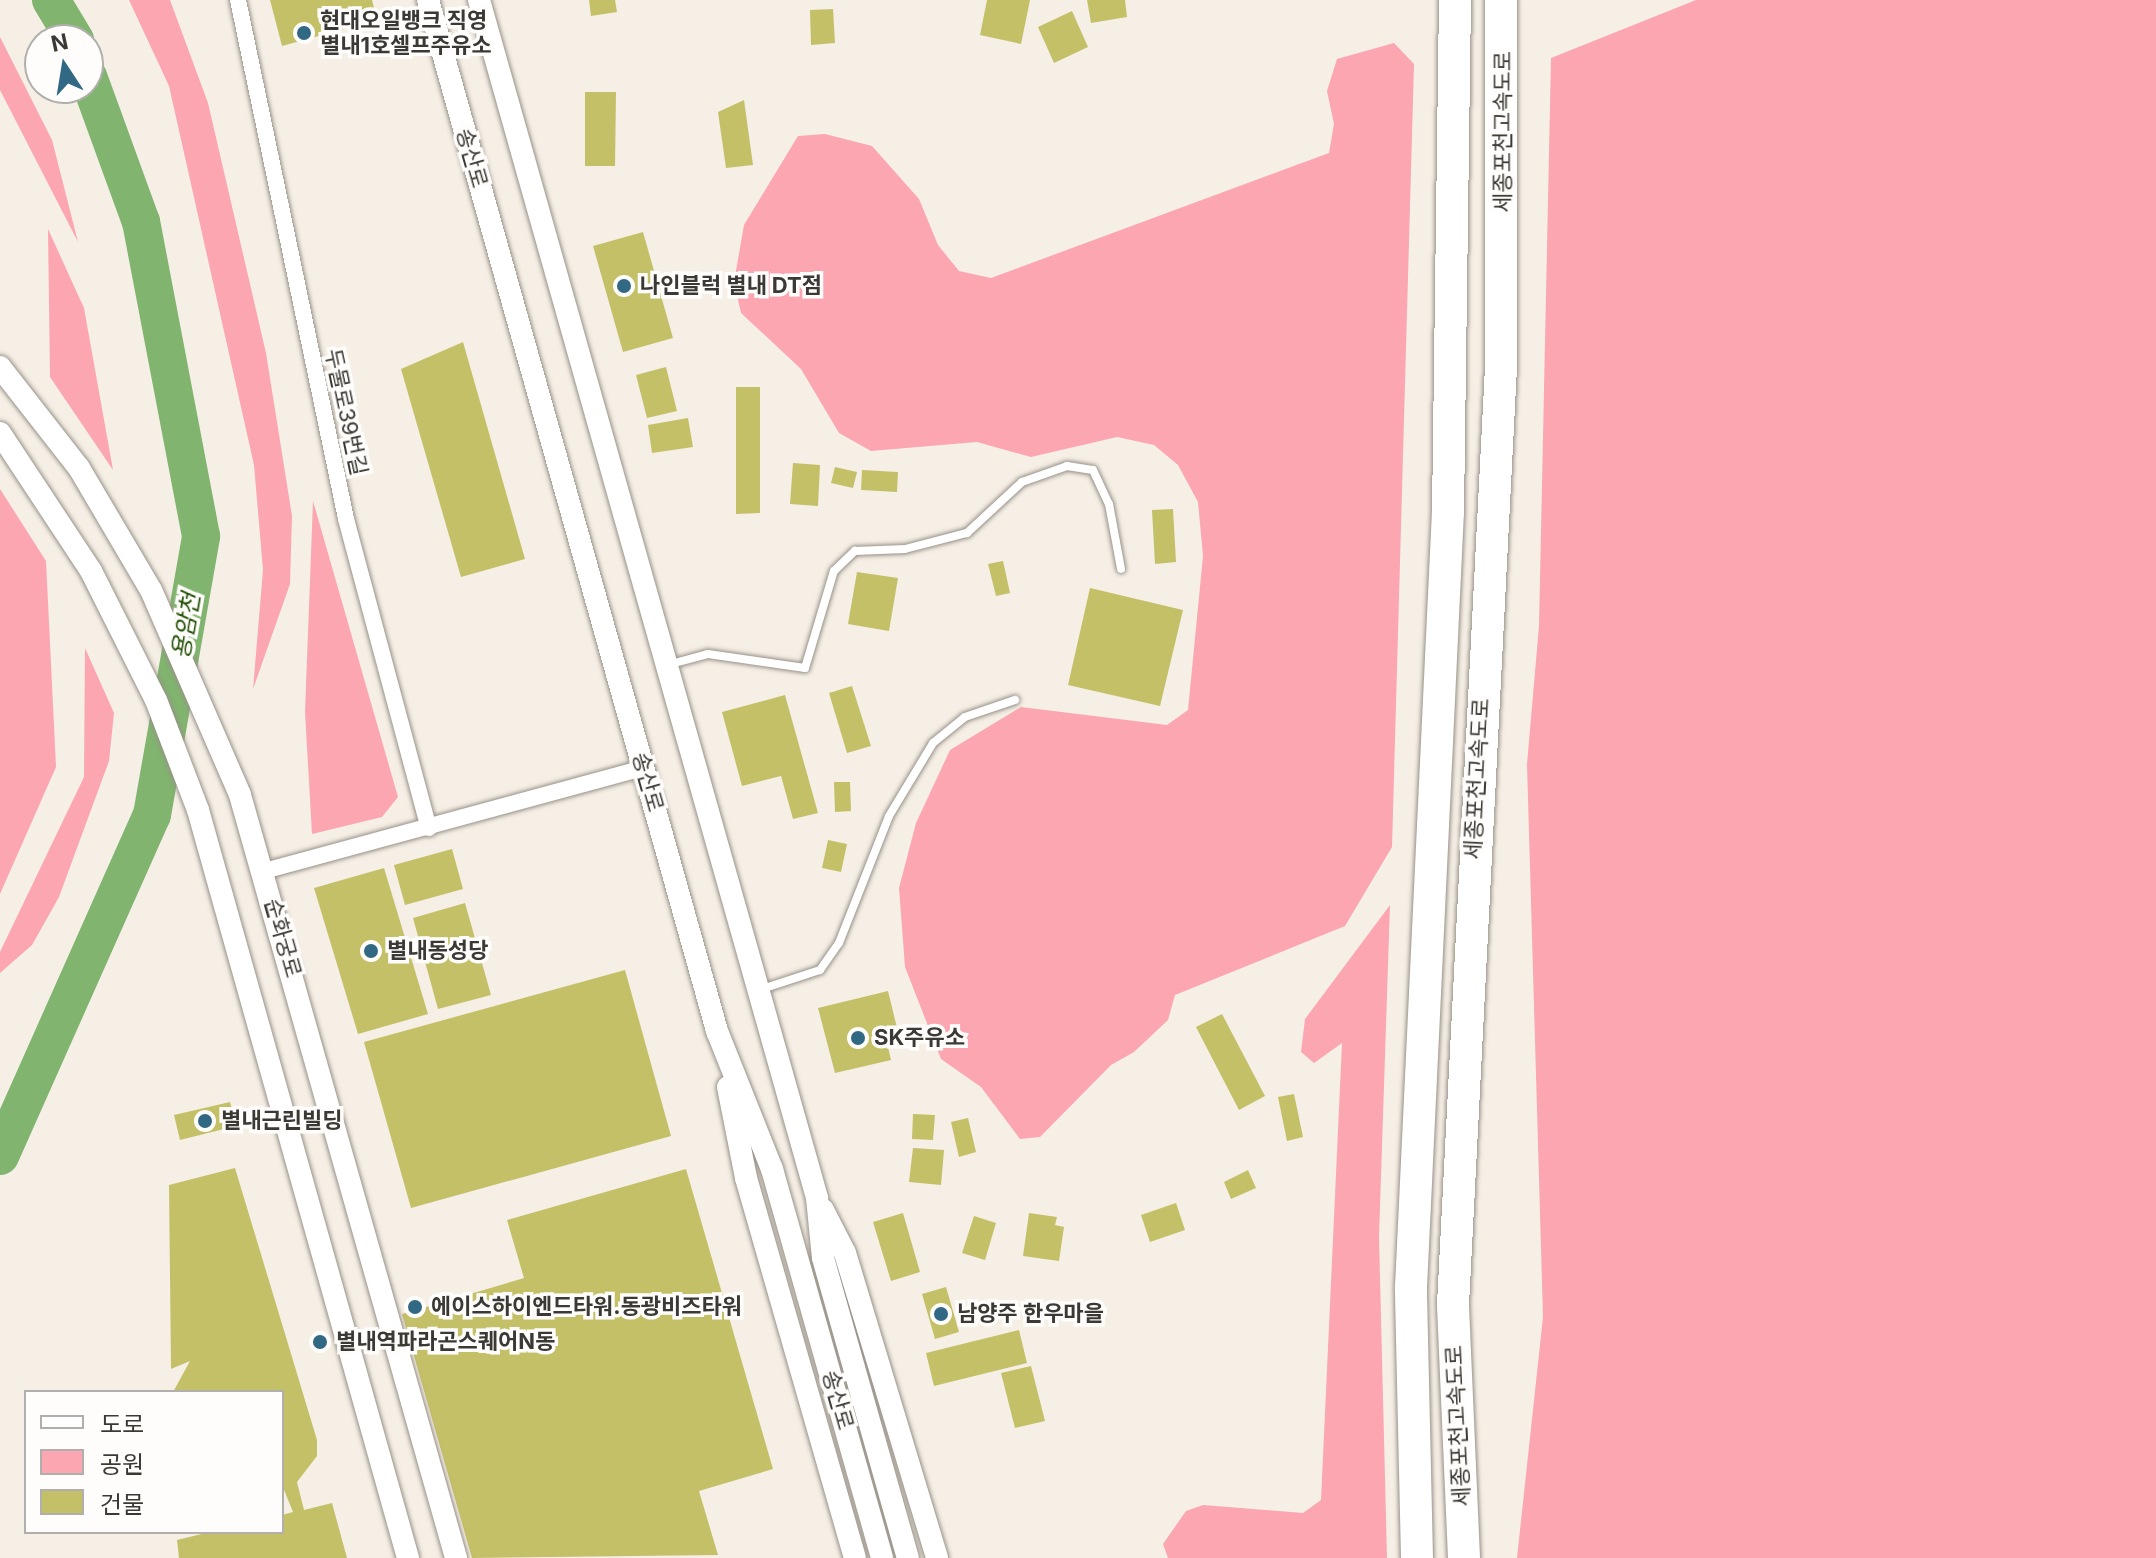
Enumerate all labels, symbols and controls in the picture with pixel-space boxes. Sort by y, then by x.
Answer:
place label: 현대오일뱅크 직영 별내1호셀프주유소 [320,7,491,58]
north arrow [24,24,104,104]
marker: 현대오일뱅크 직영 별내1호셀프주유소 [295,24,313,42]
text: N [49,28,70,57]
street label: 세종포천고속도로 [1490,51,1516,213]
street label: 송산로 [451,125,493,191]
place label: 나인블럭 별내 DT점 [640,273,822,299]
marker: 나인블럭 별내 DT점 [615,277,633,295]
street label: 두물로39번길 [320,346,372,478]
water label: 용암천 [166,591,206,661]
street label: 세종포천고속도로 [1460,697,1494,861]
street label: 송산로 [627,749,669,815]
street label: 순화궁로 [259,895,307,981]
place label: 별내동성당 [387,938,488,964]
marker: 별내동성당 [362,942,380,960]
place label: SK주유소 [874,1025,965,1051]
marker: SK주유소 [849,1029,867,1047]
place label: 별내근린빌딩 [221,1108,342,1134]
marker: 별내근린빌딩 [196,1112,214,1130]
place label: 에이스하이엔드타워.동광비즈타워 [431,1294,742,1320]
marker: 에이스하이엔드타워.동광비즈타워 [406,1298,424,1316]
place label: 남양주 한우마을 [957,1301,1104,1327]
marker: 남양주 한우마을 [932,1305,950,1323]
place label: 별내역파라곤스퀘어N동 [336,1329,555,1355]
marker: 별내역파라곤스퀘어N동 [311,1333,329,1351]
street label: 세종포천고속도로 [1441,1344,1475,1508]
street label: 송산로 [817,1367,859,1433]
legend [24,1390,284,1534]
text: 도로 [100,1410,144,1439]
text: 공원 [100,1450,144,1479]
text: 건물 [100,1490,144,1519]

